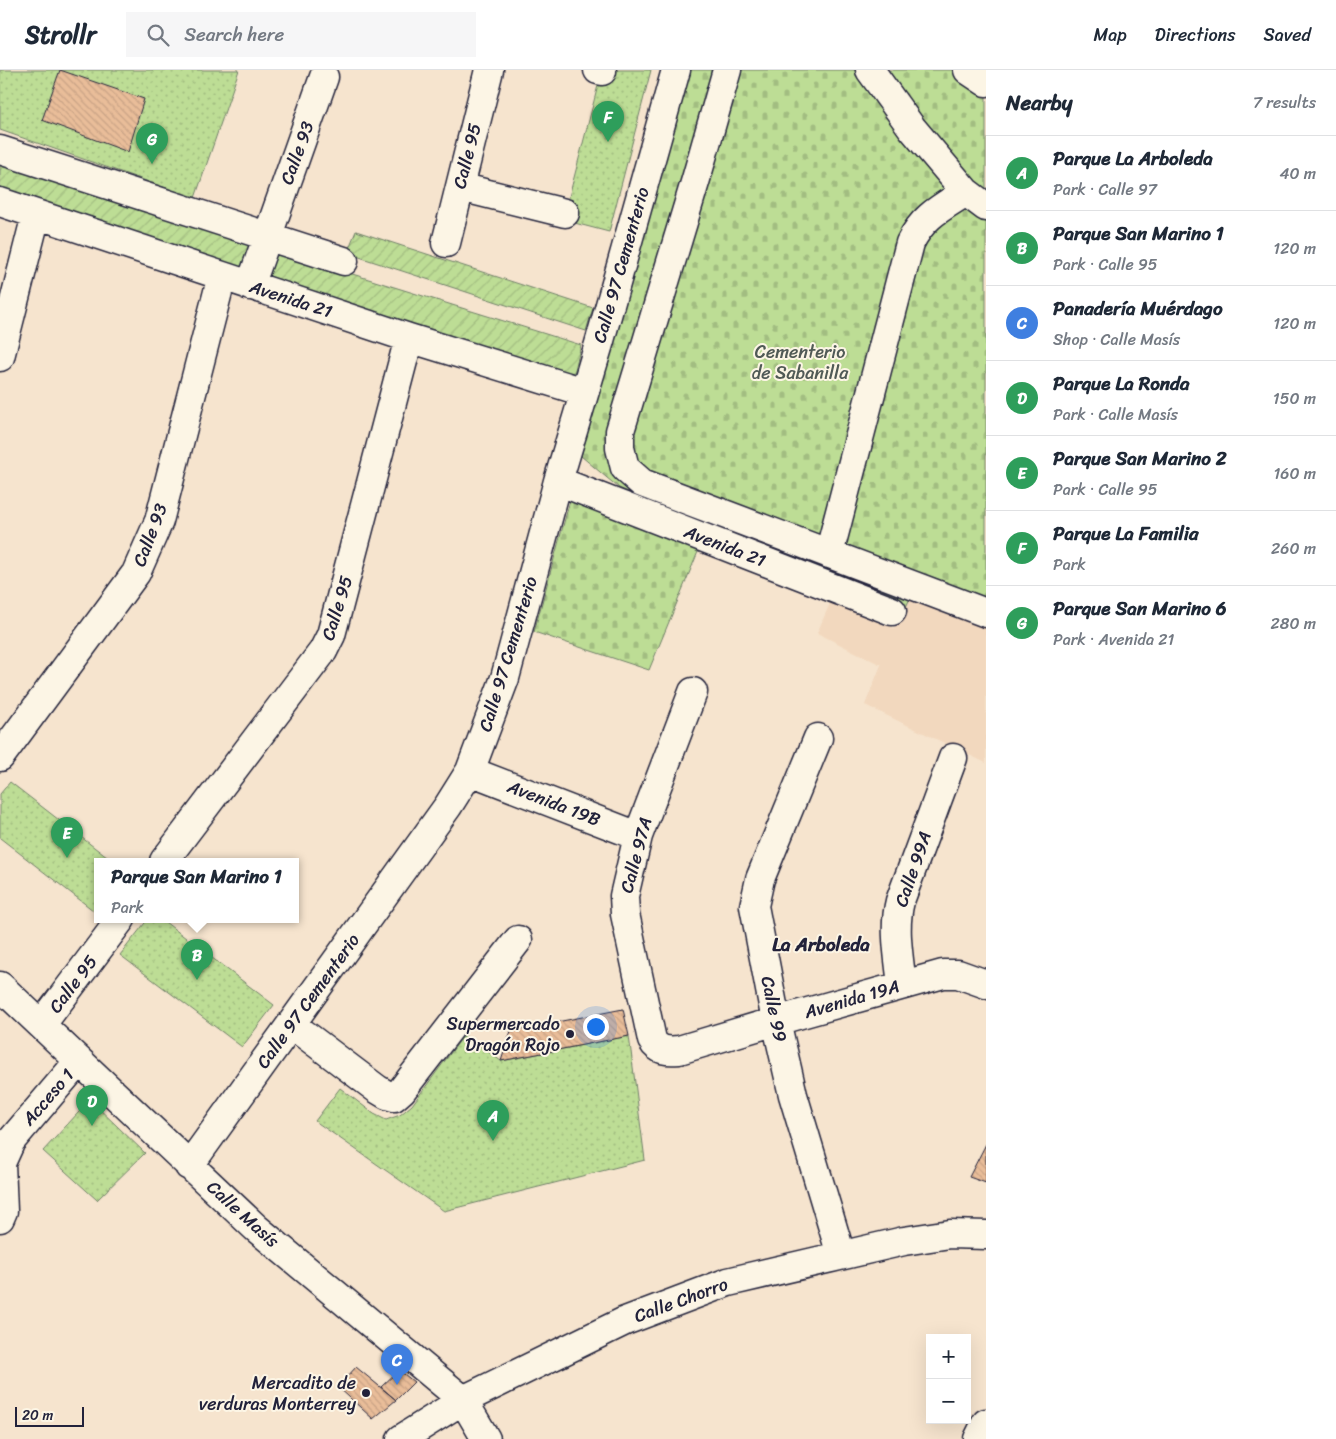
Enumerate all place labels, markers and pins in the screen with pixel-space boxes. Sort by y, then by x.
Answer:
pin: F [592,101,624,142]
pin: G [136,123,168,164]
pin: E [51,817,83,858]
pin: B [181,939,213,980]
place label: Supermercado Dragón Rojo [446,1008,560,1061]
marker: Supermercado Dragón Rojo [564,1028,576,1040]
pin: D [76,1085,108,1126]
pin: A [477,1100,509,1141]
pin: C [381,1344,413,1385]
place label: Mercadito de verduras Monterrey [199,1367,357,1420]
marker: Mercadito de verduras Monterrey [360,1387,372,1399]

